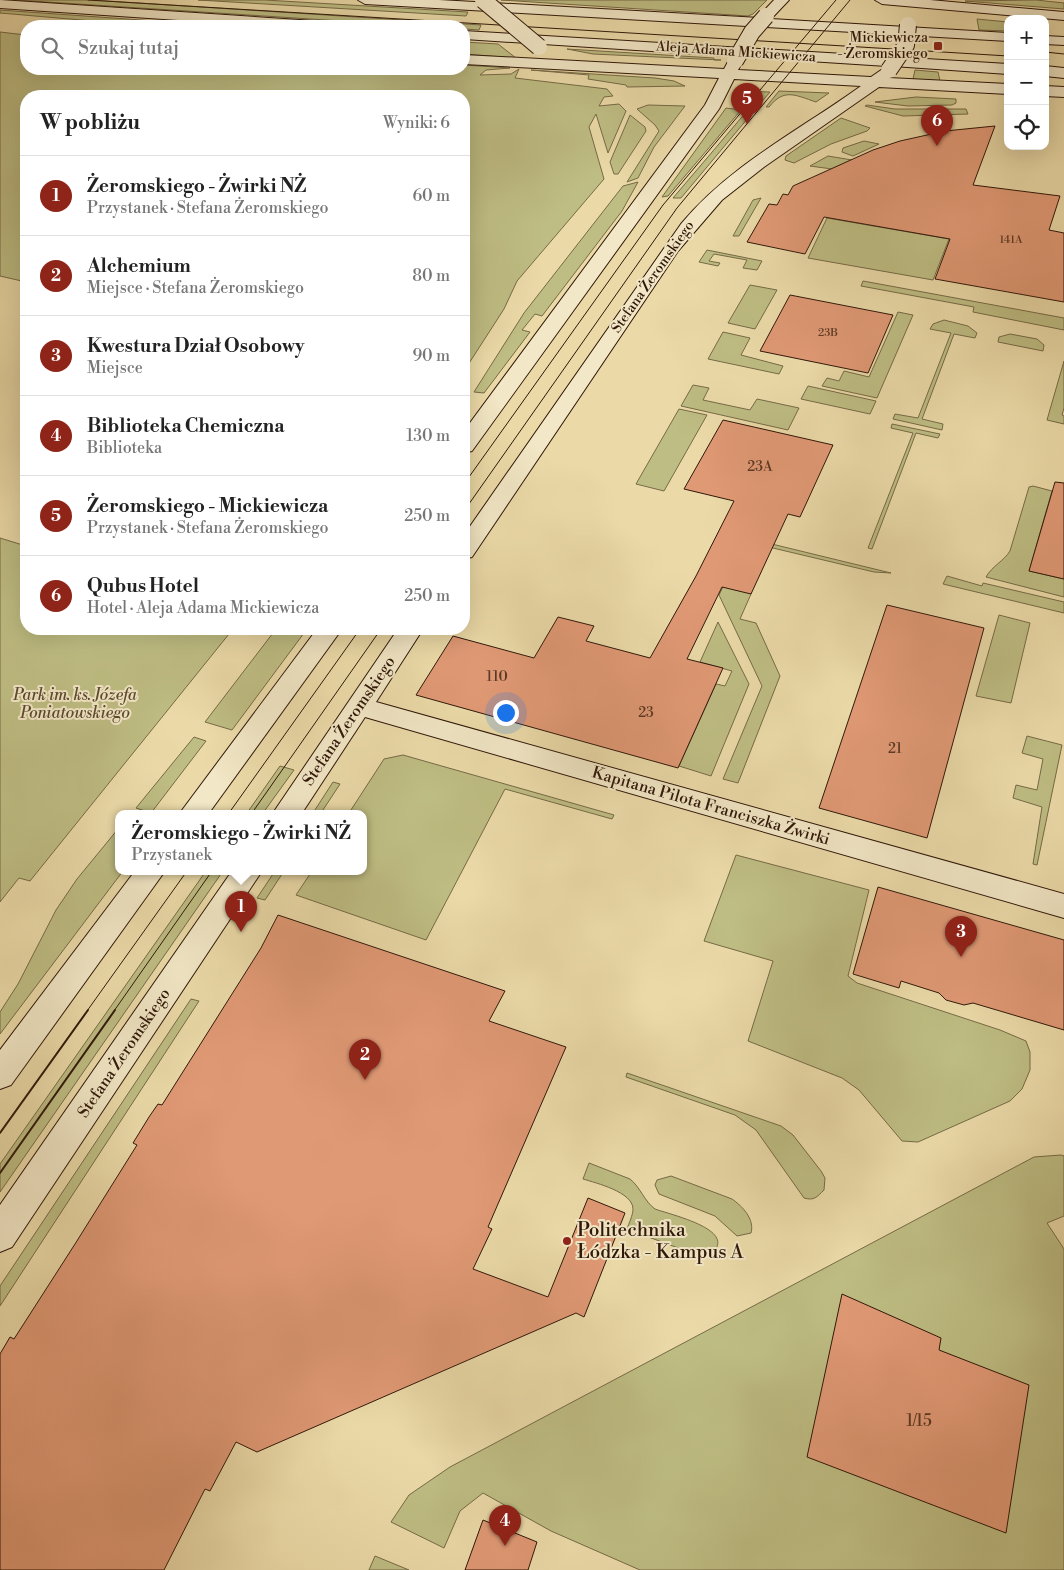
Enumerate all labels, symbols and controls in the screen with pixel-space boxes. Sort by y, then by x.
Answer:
map controls [1004,15,1049,150]
button: + [1004,15,1049,60]
search box [20,20,470,75]
place label: Mickiewicza - Żeromskiego [837,29,929,63]
icon: search [38,34,66,62]
text: Szukaj tutaj [78,36,179,60]
street label: Aleja Adama Mickiewicza [654,37,817,67]
marker: Mickiewicza - Żeromskiego [932,40,944,52]
button: − [1004,60,1049,105]
pin: 5 [731,83,763,124]
pin: 6 [921,105,953,146]
button: locate [1004,105,1049,150]
text: W pobliżu [40,110,140,136]
text: Wyniki: 6 [383,113,450,133]
text: Żeromskiego - Żwirki NŻ [87,174,306,198]
text: 1 [52,186,60,206]
text: 60 m [412,186,450,206]
text: Przystanek · Stefana Żeromskiego [87,198,329,218]
street label: Stefana Żeromskiego [606,216,699,337]
house number: 141A [999,233,1023,247]
text: Alchemium [87,254,191,278]
text: 2 [51,266,61,286]
text: 80 m [412,266,450,286]
text: Miejsce · Stefana Żeromskiego [87,278,304,298]
house number: 23B [818,326,838,340]
text: Kwestura Dział Osobowy [87,334,305,358]
text: 3 [51,346,61,366]
text: 90 m [412,346,450,366]
text: Miejsce [87,358,143,378]
text: Biblioteka Chemiczna [87,414,285,438]
text: 4 [51,426,61,446]
text: 130 m [406,426,450,446]
text: Biblioteka [87,438,162,458]
house number: 23A [747,458,773,476]
text: Żeromskiego - Mickiewicza [87,494,328,518]
text: 5 [51,506,61,526]
text: 250 m [404,506,450,526]
text: Przystanek · Stefana Żeromskiego [87,518,329,538]
text: Qubus Hotel [87,574,199,598]
text: 6 [51,586,61,606]
text: 250 m [404,586,450,606]
text: Hotel · Aleja Adama Mickiewicza [87,598,319,618]
street label: Stefana Żeromskiego [297,651,400,790]
house number: 110 [486,668,508,686]
park label: Park im. ks. Józefa Poniatowskiego [12,685,137,723]
your location [493,700,519,726]
house number: 23 [638,704,654,722]
house number: 21 [888,740,902,758]
street label: Kapitana Pilota Franciszka Żwirki [590,760,833,850]
popup [115,810,367,875]
text: Żeromskiego - Żwirki NŻ [131,821,351,845]
text: Przystanek [131,845,212,865]
pin: 1 [225,891,257,932]
pin: 3 [945,916,977,957]
street label: Stefana Żeromskiego [72,983,175,1122]
pin: 2 [349,1039,381,1080]
place label: Politechnika Łódzka - Kampus A [577,1218,744,1264]
marker: Politechnika Łódzka - Kampus A [561,1235,573,1247]
house number: 1/15 [906,1411,932,1431]
pin: 4 [489,1505,521,1546]

